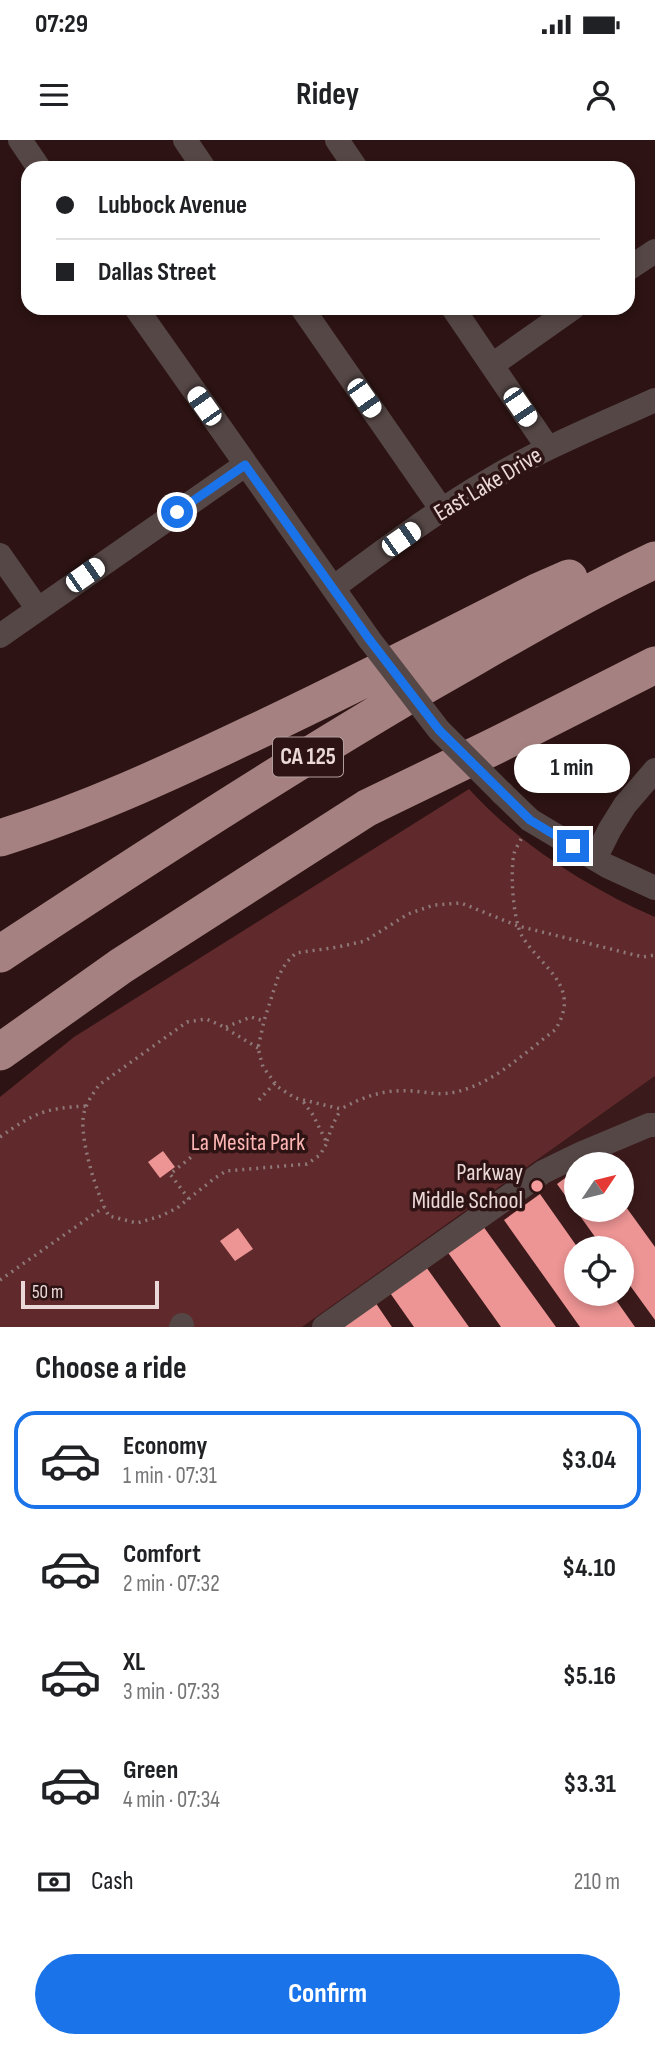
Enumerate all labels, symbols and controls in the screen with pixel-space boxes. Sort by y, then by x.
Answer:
text: 07:29 [35,9,88,40]
text: Ridey [296,75,359,114]
icon: menu [35,76,73,114]
icon: person [582,76,620,114]
text: Lubbock Avenue [98,190,247,221]
text: Dallas Street [98,257,216,288]
car [344,375,385,421]
car [184,383,225,429]
car [500,384,541,430]
street label: East Lake Drive [429,440,547,528]
route start [161,496,193,528]
car [378,518,425,560]
car [62,554,109,596]
road number: CA 125 [273,737,343,776]
callout: 1 min [515,744,631,794]
text: 1 min [551,754,593,782]
route end [557,830,589,862]
park label: La Mesita Park [191,1128,305,1157]
north arrow [564,1152,634,1222]
map controls [564,1152,634,1306]
place label: Parkway Middle School [412,1158,523,1215]
marker: Parkway Middle School [529,1178,545,1194]
button: locate [564,1236,634,1306]
scale bar [21,1278,159,1310]
text: 50 m [32,1281,63,1304]
text: Choose a ride [35,1349,187,1388]
icon: car [39,1429,102,1492]
text: Economy [123,1431,207,1462]
text: $3.04 [561,1445,616,1476]
text: 1 min · 07:31 [123,1462,217,1490]
icon: car [39,1537,102,1600]
text: Comfort [123,1539,201,1570]
text: $4.10 [562,1553,616,1584]
text: 2 min · 07:32 [123,1570,220,1598]
icon: car [39,1645,102,1708]
text: XL [123,1647,145,1678]
text: $5.16 [563,1661,616,1692]
text: 3 min · 07:33 [123,1678,220,1706]
icon: car [39,1753,102,1816]
text: Green [123,1755,178,1786]
text: $3.31 [563,1769,616,1800]
text: 4 min · 07:34 [123,1786,220,1814]
icon: cash [35,1863,73,1901]
text: Cash [91,1866,134,1897]
text: 210 m [574,1868,620,1896]
button: Confirm [35,1954,620,2034]

